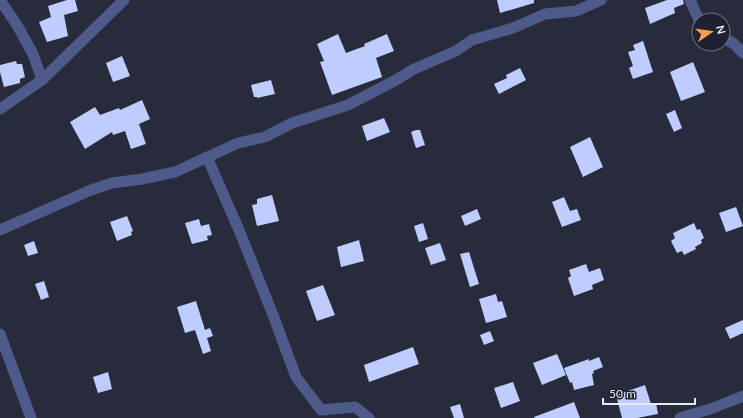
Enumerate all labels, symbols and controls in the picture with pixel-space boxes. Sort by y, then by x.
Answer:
north arrow [691,12,731,52]
text: N [714,24,729,35]
scale bar [603,380,695,406]
text: 50 m [609,386,636,401]

